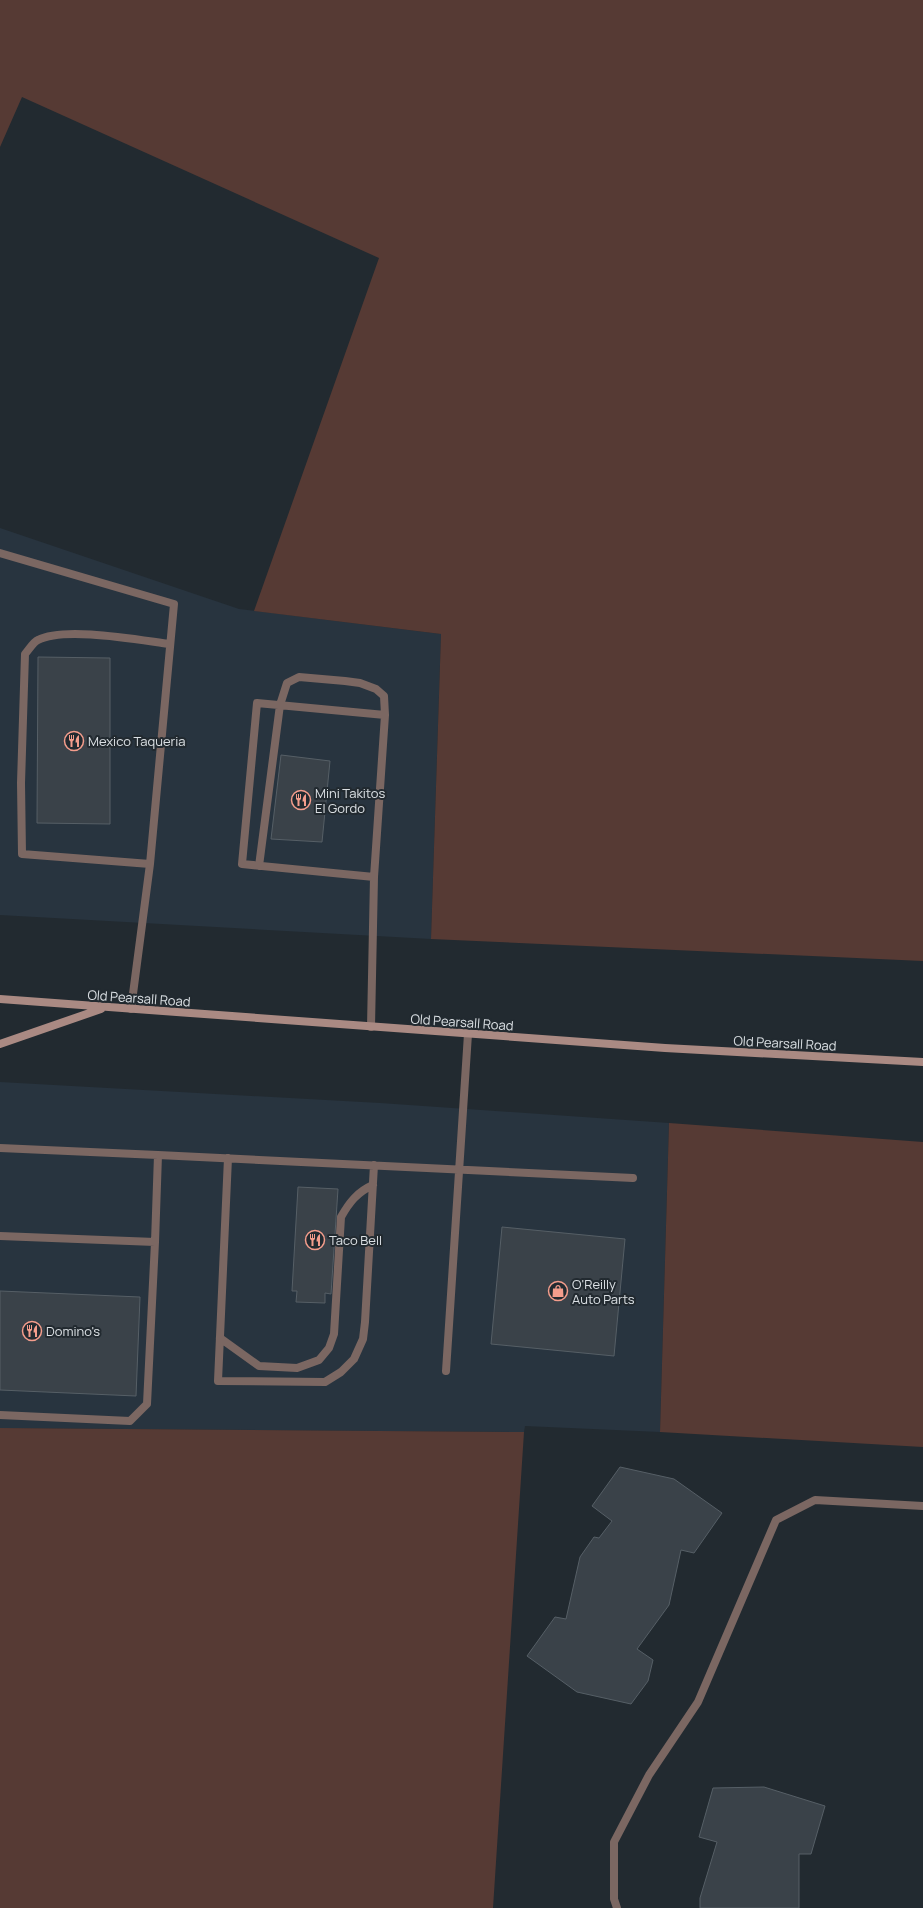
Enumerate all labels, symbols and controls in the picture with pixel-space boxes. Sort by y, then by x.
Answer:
restaurant icon: Mexico Taqueria [63,730,85,752]
place label: Mexico Taqueria [88,732,185,750]
place label: Mini Takitos El Gordo [315,784,385,817]
restaurant icon: Mini Takitos El Gordo [290,789,312,811]
street label: Old Pearsall Road [87,985,191,1011]
street label: Old Pearsall Road [410,1009,514,1035]
street label: Old Pearsall Road [733,1031,837,1055]
restaurant icon: Taco Bell [304,1229,326,1251]
place label: Taco Bell [329,1231,382,1249]
place label: O'Reilly Auto Parts [572,1275,635,1308]
shop icon: O'Reilly Auto Parts [547,1280,569,1302]
restaurant icon: Domino's [21,1320,43,1342]
place label: Domino's [46,1322,100,1340]

